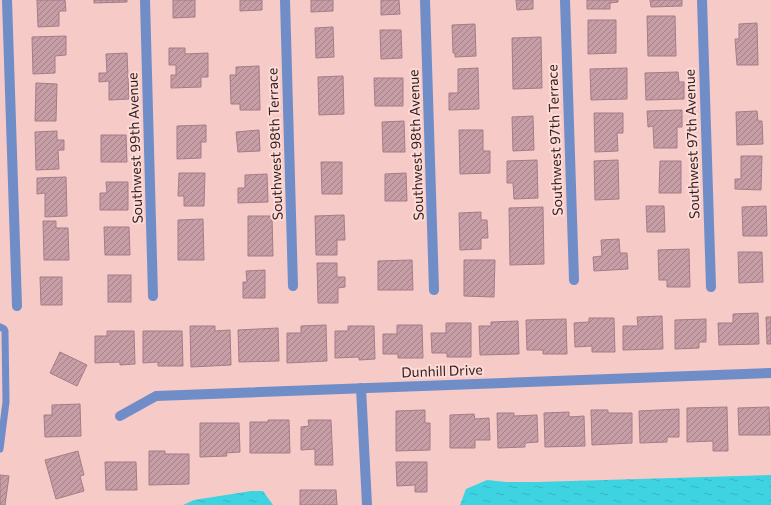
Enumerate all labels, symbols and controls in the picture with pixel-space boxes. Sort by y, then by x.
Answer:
street label: Southwest 97th Terrace [543,64,566,216]
street label: Southwest 98th Terrace [263,68,286,221]
street label: Southwest 98th Avenue [404,69,427,221]
street label: Southwest 97th Avenue [680,69,703,219]
street label: Southwest 99th Avenue [123,72,146,224]
street label: Dunhill Drive [401,361,483,380]

